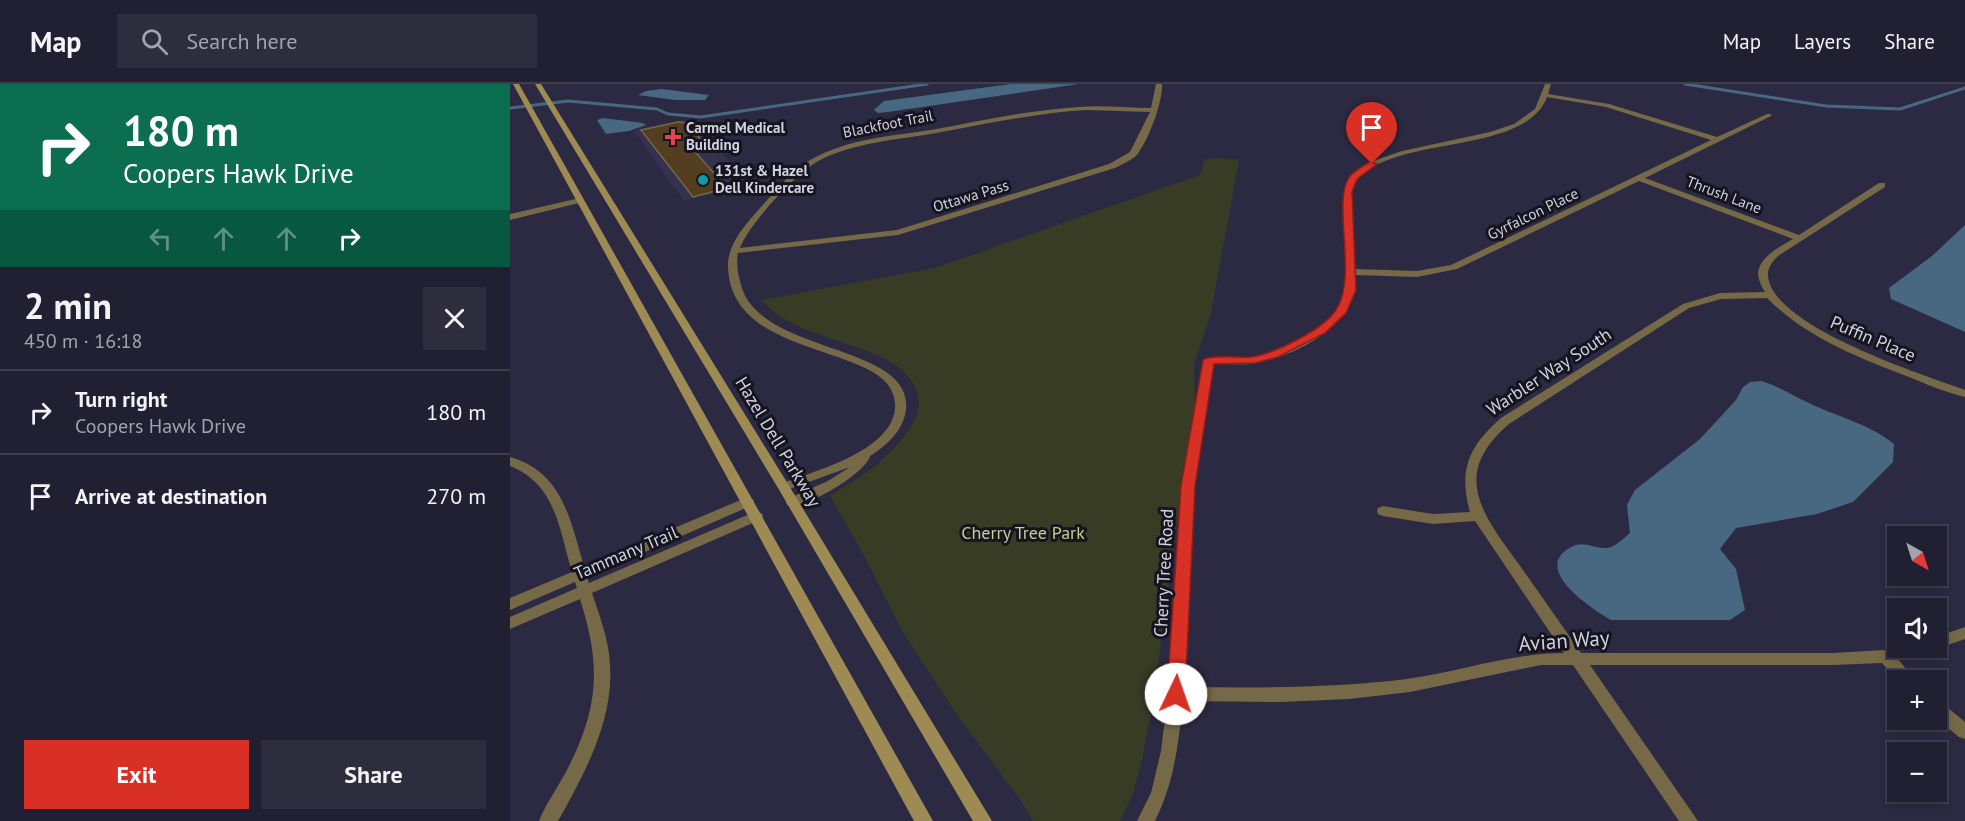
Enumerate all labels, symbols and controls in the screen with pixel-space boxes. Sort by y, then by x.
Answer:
search box [117,14,537,68]
text: Map [30,23,81,60]
icon: search [138,25,171,58]
text: Search here [186,27,297,55]
text: Map [1723,28,1761,55]
text: Layers [1794,28,1851,55]
text: Share [1884,28,1935,55]
pin [1346,102,1397,164]
text: 180 m [123,103,239,158]
street label: Blackfoot Trail [841,105,935,142]
icon: right [24,108,102,186]
icon: arrive [1355,111,1388,144]
place label: Carmel Medical Building [686,118,786,154]
marker: Carmel Medical Building [664,128,682,146]
text: Coopers Hawk Drive [123,156,354,190]
place label: 131st & Hazel Dell Kindercare [715,161,815,197]
street label: Thrush Lane [1684,172,1764,218]
marker: 131st & Hazel Dell Kindercare [696,173,710,187]
street label: Ottawa Pass [931,175,1011,216]
street label: Gyrfalcon Place [1484,183,1581,244]
icon: left [144,222,177,255]
icon: ahead [207,222,240,255]
icon: ahead [270,222,303,255]
icon: right [333,222,366,255]
text: 2 min [24,282,112,329]
button: close [423,287,486,350]
street label: Puffin Place [1827,310,1919,367]
street label: Warbler Way South [1482,323,1616,421]
text: 450 m · 16:18 [24,328,142,354]
street label: Hazel Dell Parkway [730,372,827,512]
text: Turn right [75,385,167,413]
icon: right [24,396,57,429]
text: 180 m [426,398,486,426]
text: Coopers Hawk Drive [75,413,246,439]
icon: arrive [24,480,57,513]
text: Arrive at destination [75,482,267,510]
text: 270 m [426,482,486,510]
street label: Cherry Tree Road [1149,508,1178,638]
street label: Tammany Trail [571,520,682,585]
park label: Cherry Tree Park [961,521,1085,544]
north arrow [1887,526,1947,586]
map controls [1887,526,1947,802]
button: sound [1887,598,1947,658]
street label: Avian Way [1518,624,1611,657]
position arrow [1144,662,1208,726]
button: + [1887,670,1947,730]
button: Exit [24,740,249,809]
button: Share [261,740,486,809]
button: − [1887,742,1947,802]

